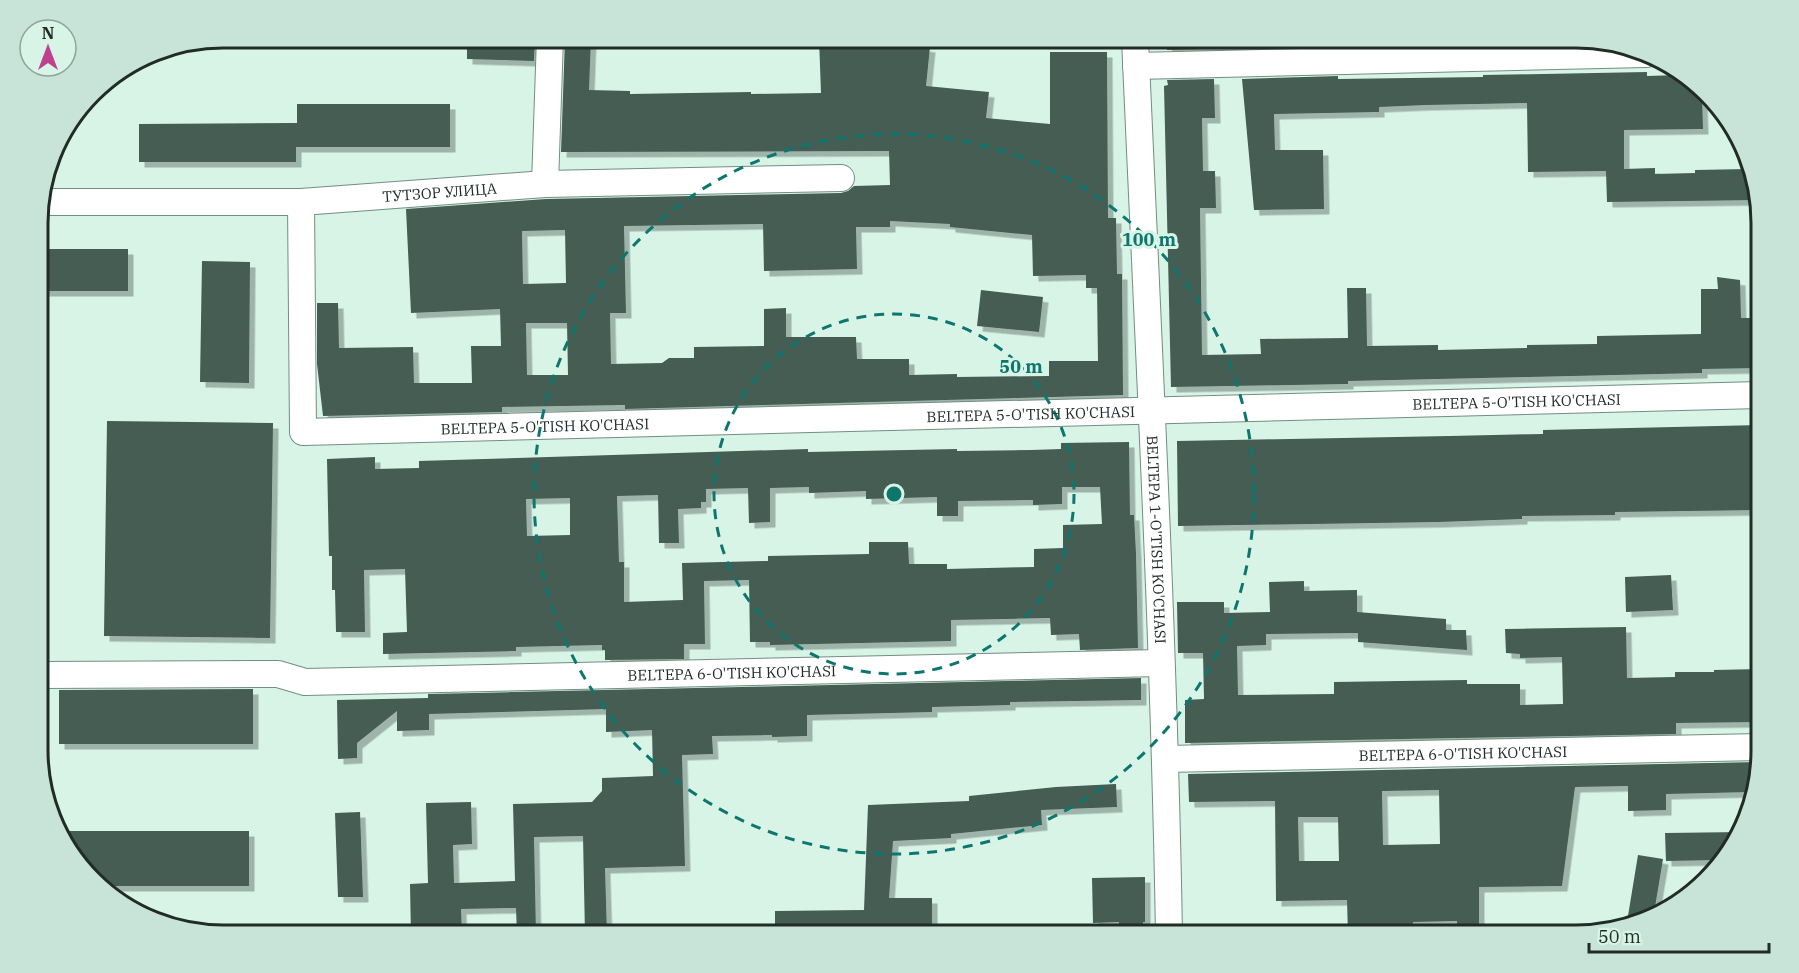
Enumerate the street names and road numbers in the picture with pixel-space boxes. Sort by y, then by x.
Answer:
street label: ТУТЗОР УЛИЦА [382,178,498,205]
street label: BELTEPA 5-O'TISH KO'CHASI [1412,389,1621,413]
street label: BELTEPA 5-O'TISH KO'CHASI [926,401,1135,426]
street label: BELTEPA 5-O'TISH KO'CHASI [440,414,649,438]
street label: BELTEPA 1-O'TISH KO'CHASI [1143,435,1171,644]
street label: BELTEPA 6-O'TISH KO'CHASI [627,661,836,684]
street label: BELTEPA 6-O'TISH KO'CHASI [1358,741,1567,765]

